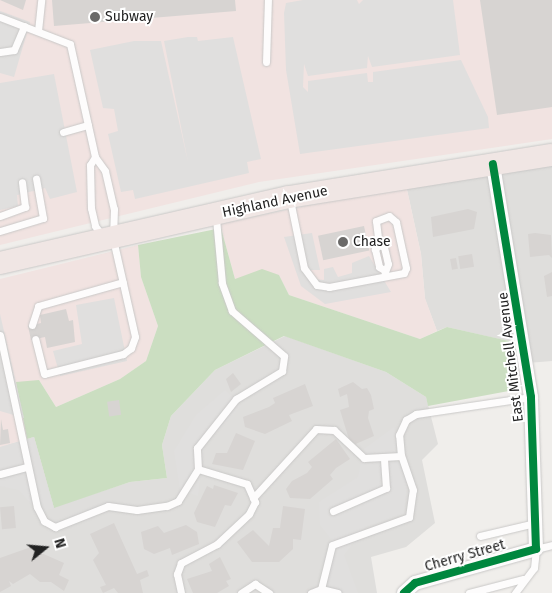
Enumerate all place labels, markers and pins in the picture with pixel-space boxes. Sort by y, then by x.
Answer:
place label: Subway [105,9,153,25]
marker: Subway [89,11,101,23]
place label: Chase [353,234,391,250]
marker: Chase [337,236,349,248]

